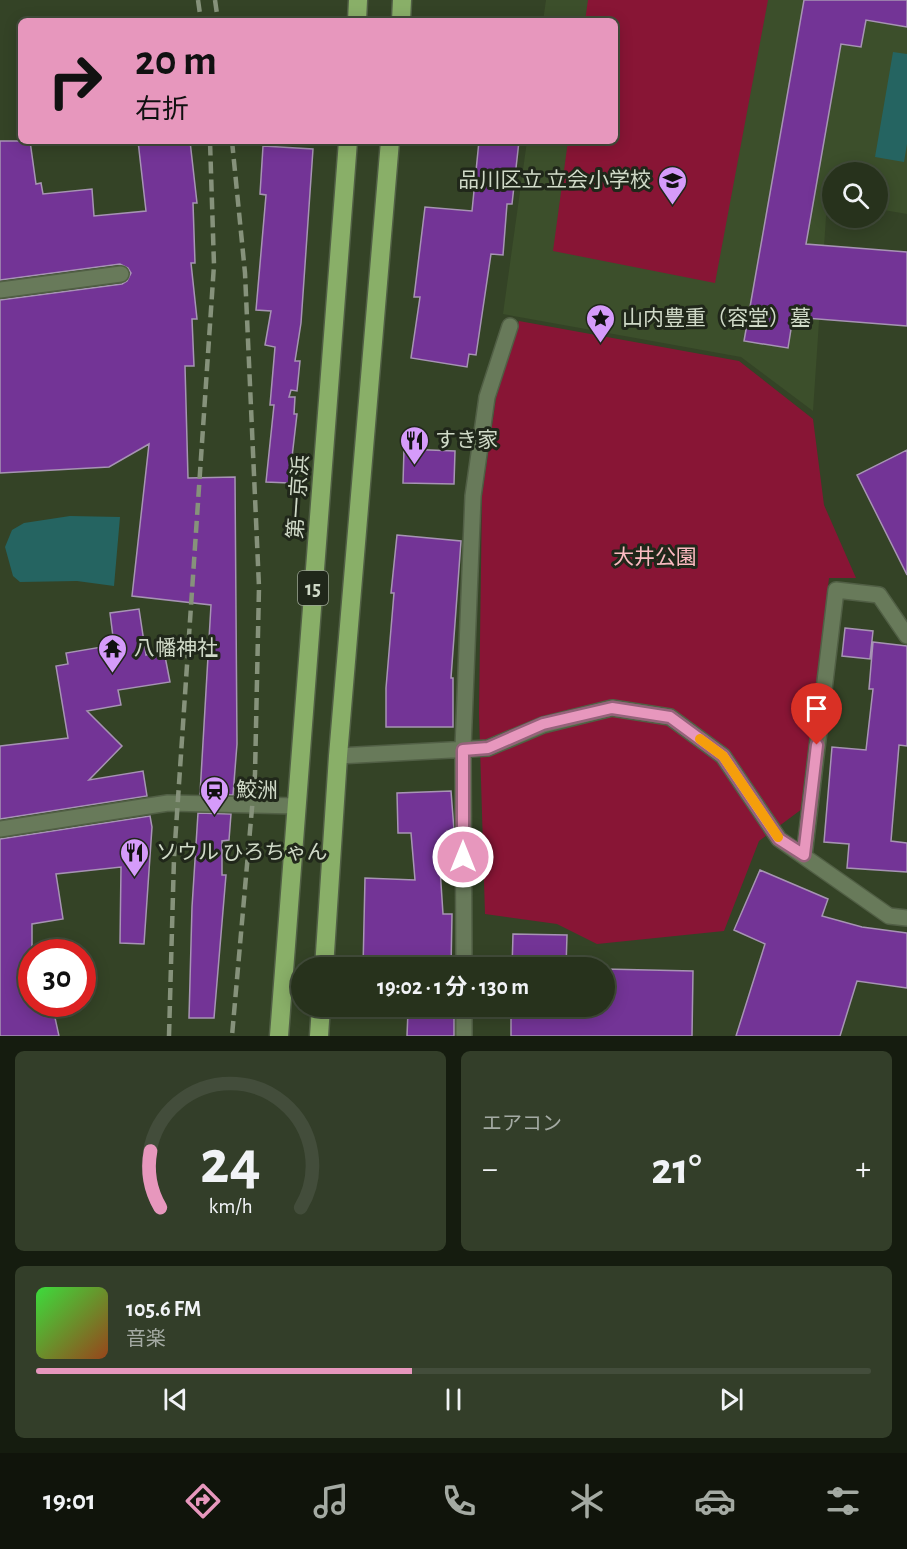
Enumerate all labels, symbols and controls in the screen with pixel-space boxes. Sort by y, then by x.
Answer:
text: 20 m [135,40,217,82]
icon: right [36,42,114,120]
text: 右折 [135,96,189,123]
map controls [822,162,888,228]
button: search [822,162,888,228]
school or university icon: 品川区立 立会小学校 [656,164,688,206]
place label: 品川区立 立会小学校 [459,169,651,191]
place icon: 山内豊重（容堂）墓 [585,302,617,344]
place label: 山内豊重（容堂）墓 [622,307,811,329]
restaurant icon: すき家 [398,424,430,466]
place label: すき家 [435,429,498,451]
street label: 第一京浜 [284,454,312,540]
park label: 大井公園 [613,546,697,568]
road number: 15 [298,571,328,605]
temple icon: 八幡神社 [97,632,129,674]
place label: 八幡神社 [134,637,218,659]
pin [791,683,842,745]
icon: arrive [800,692,833,725]
station icon: 鮫洲 [199,774,231,816]
place label: 鮫洲 [236,779,278,801]
position arrow [431,825,495,889]
restaurant icon: ソウル ひろちゃん [119,836,151,878]
place label: ソウル ひろちゃん [156,842,327,863]
speed limit sign: 30 [18,939,96,1017]
text: 19:02 · 1 分 · 130 m [377,976,529,998]
text: エアコン [482,1114,562,1134]
text: 24 [200,1132,261,1194]
text: 21° [651,1147,702,1192]
text: − [482,1153,498,1186]
text: + [855,1153,871,1186]
text: km/h [208,1196,253,1217]
text: 105.6 FM [126,1298,201,1320]
text: 音楽 [126,1329,166,1349]
icon: previous [159,1383,192,1416]
icon: pause [437,1383,470,1416]
icon: next [715,1383,748,1416]
icon: directions [182,1480,224,1522]
icon: music [310,1480,352,1522]
icon: phone [438,1480,480,1522]
icon: climate [566,1480,608,1522]
icon: car [694,1480,736,1522]
icon: filters [822,1480,864,1522]
text: 19:01 [43,1487,96,1514]

